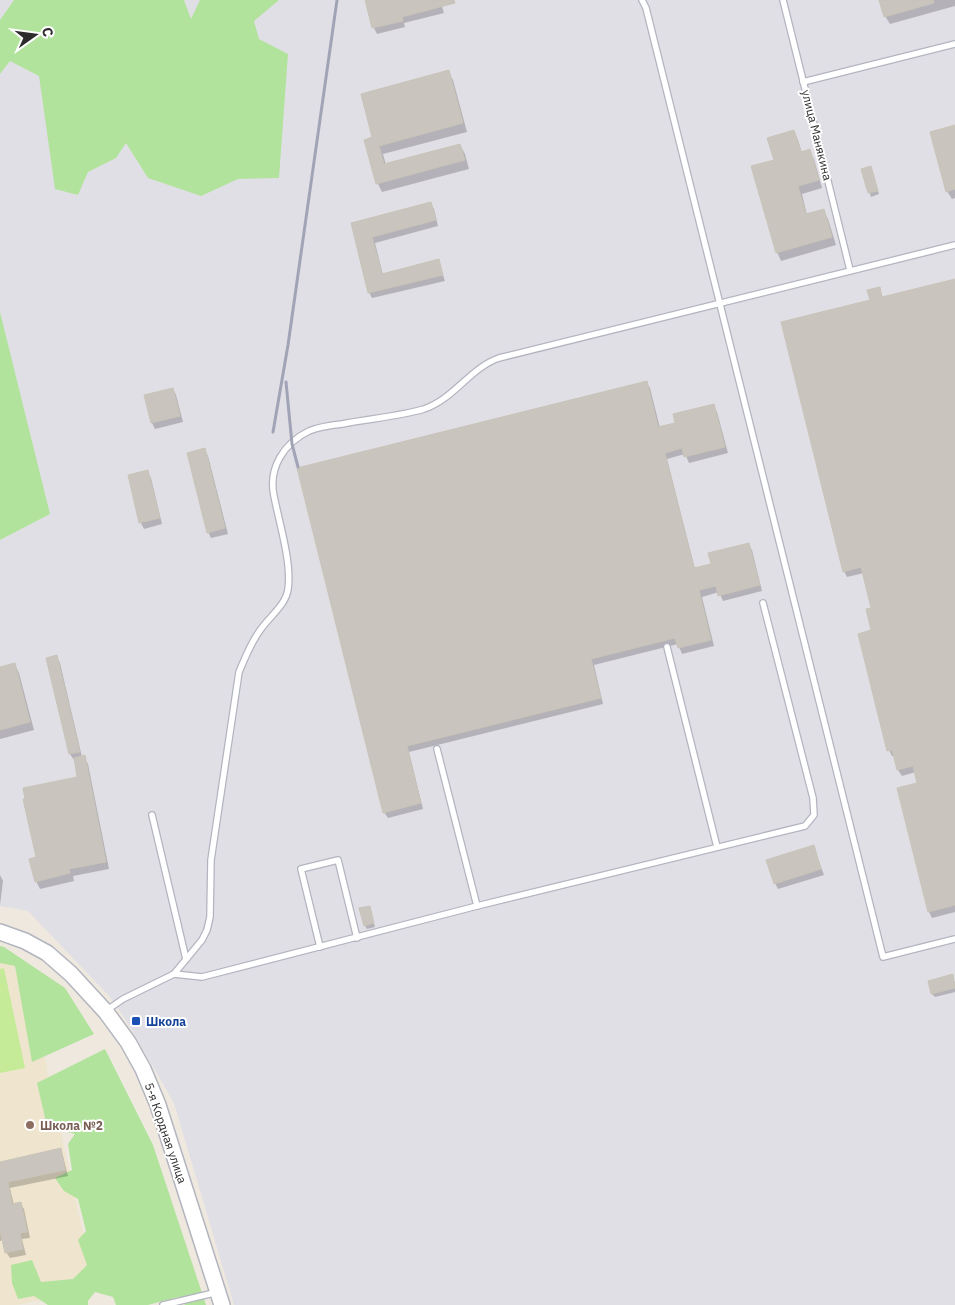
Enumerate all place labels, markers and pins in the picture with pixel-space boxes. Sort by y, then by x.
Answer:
place label: Школа [146,1014,186,1029]
marker: Школа [130,1015,142,1027]
place label: Школа №2 [40,1118,103,1133]
marker: Школа №2 [24,1119,36,1131]

